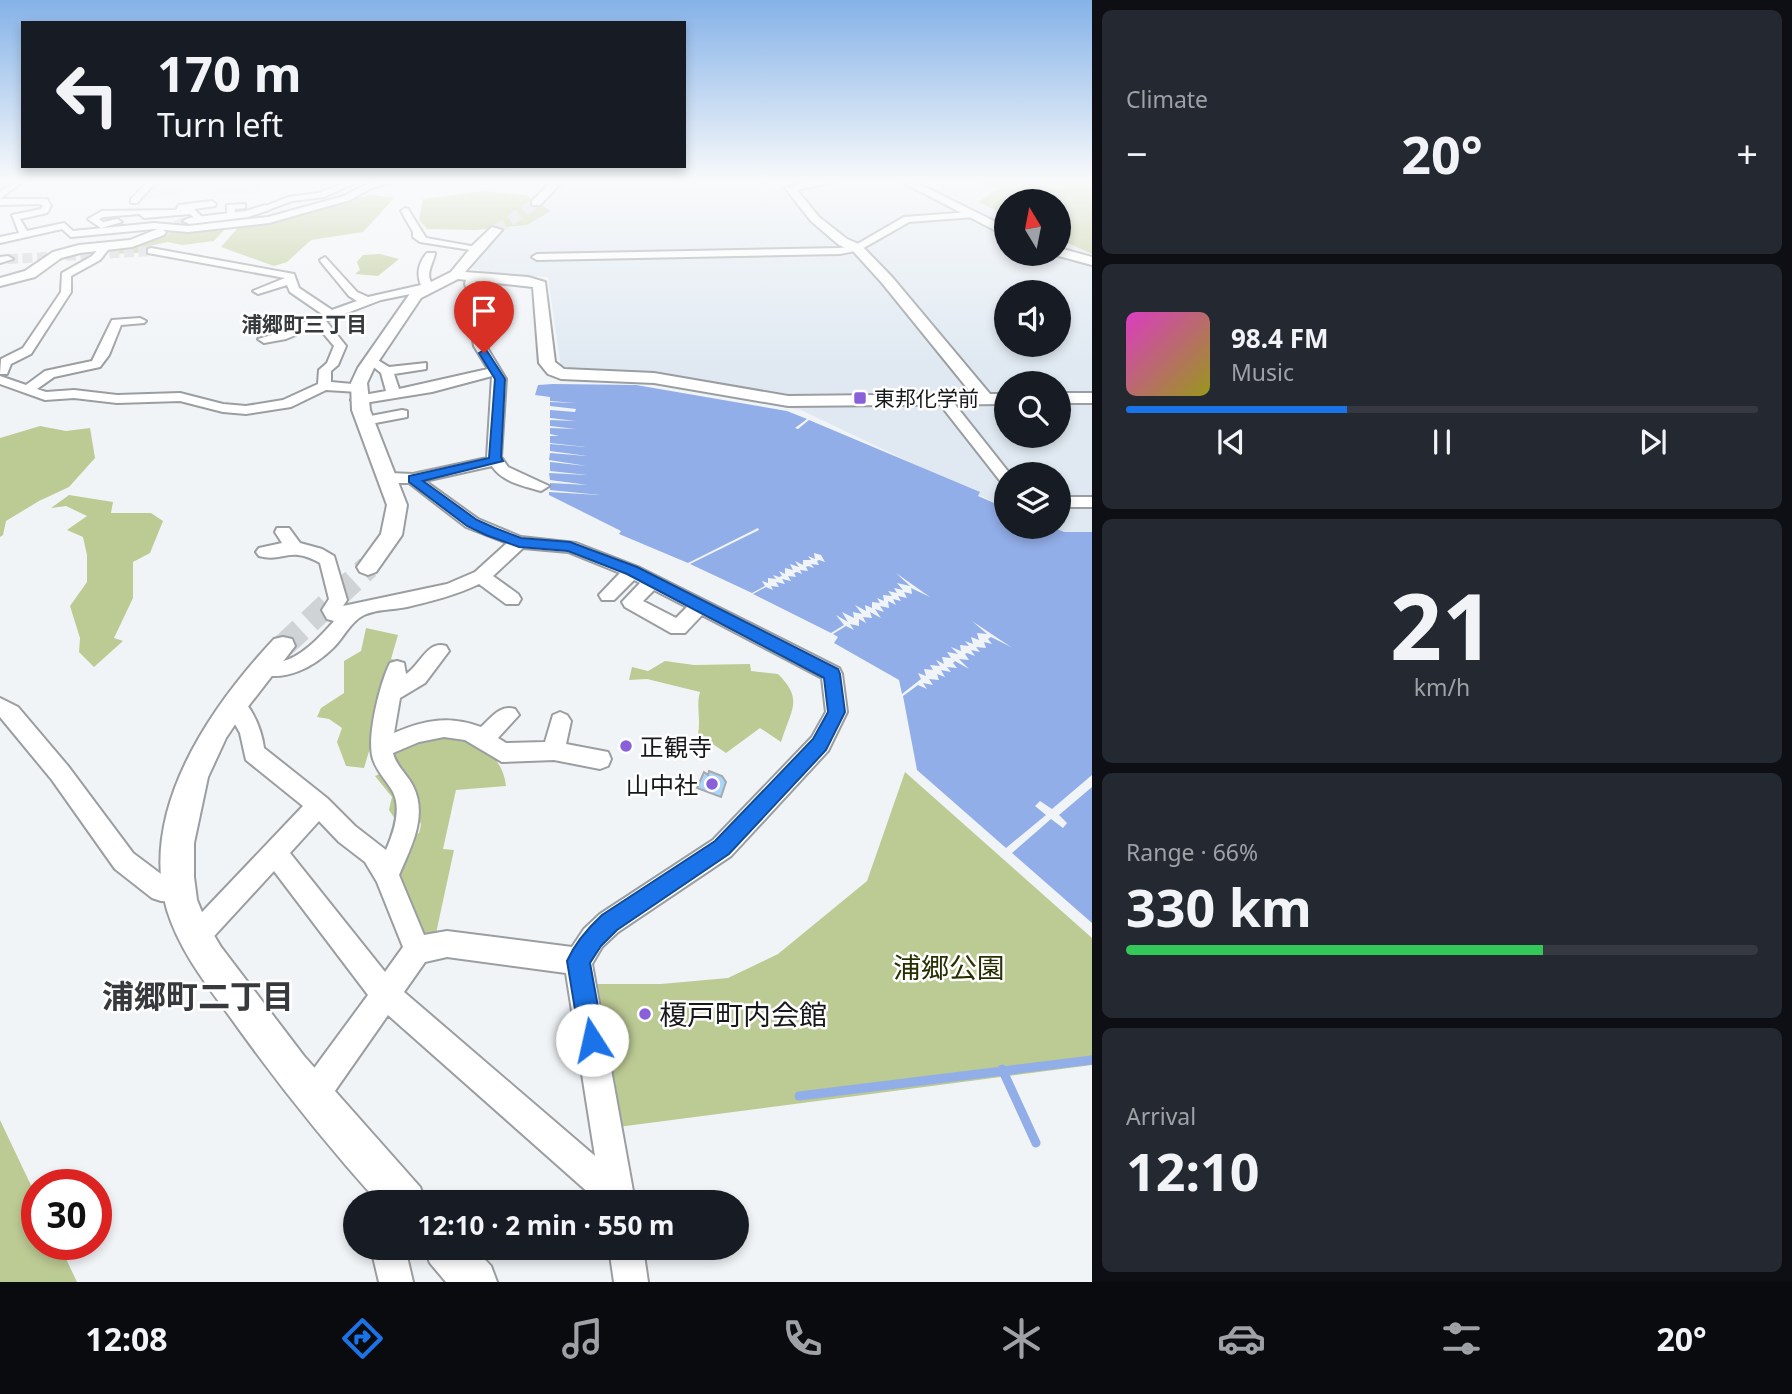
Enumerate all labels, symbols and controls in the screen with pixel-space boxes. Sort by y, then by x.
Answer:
text: 170 m [157,40,302,106]
icon: left [42,49,133,140]
text: Climate [1126,83,1208,115]
text: Turn left [157,103,283,146]
text: 20° [1401,118,1483,189]
text: − [1126,127,1148,179]
text: + [1736,127,1758,179]
north arrow [994,189,1071,266]
map controls [994,189,1071,539]
button: sound [994,280,1071,357]
pin [454,281,514,353]
icon: arrive [465,292,503,330]
district label: 浦郷町三丁目 [241,310,367,338]
text: 98.4 FM [1231,320,1328,356]
text: Music [1231,356,1294,388]
button: search [994,371,1071,448]
place label: 東邦化学前 [874,384,979,412]
marker: 東邦化学前 [852,390,868,406]
icon: previous [1212,423,1250,461]
icon: pause [1423,423,1461,461]
icon: next [1634,423,1672,461]
button: layers [994,462,1071,539]
text: 21 [1390,563,1494,687]
text: km/h [1414,671,1470,703]
place label: 正観寺 [640,730,712,763]
marker: 正観寺 [618,738,634,754]
place label: 山中社 [626,768,698,801]
marker: 山中社 [704,776,720,792]
text: Range · 66% [1126,836,1258,868]
text: 330 km [1126,871,1312,942]
park label: 浦郷公園 [893,948,1005,986]
district label: 浦郷町二丁目 [102,974,294,1017]
place label: 榎戸町内会館 [659,995,827,1033]
position arrow [555,1003,629,1077]
marker: 榎戸町内会館 [637,1006,653,1022]
text: Arrival [1126,1100,1196,1132]
text: 12:10 [1126,1135,1260,1206]
speed limit sign: 30 [21,1169,112,1260]
text: 12:10 · 2 min · 550 m [418,1207,674,1243]
icon: directions [338,1314,387,1363]
icon: music [558,1314,607,1363]
icon: phone [778,1314,827,1363]
icon: climate [997,1314,1046,1363]
icon: car [1217,1314,1266,1363]
icon: filters [1437,1314,1486,1363]
text: 12:08 [85,1317,168,1360]
text: 20° [1656,1317,1707,1360]

